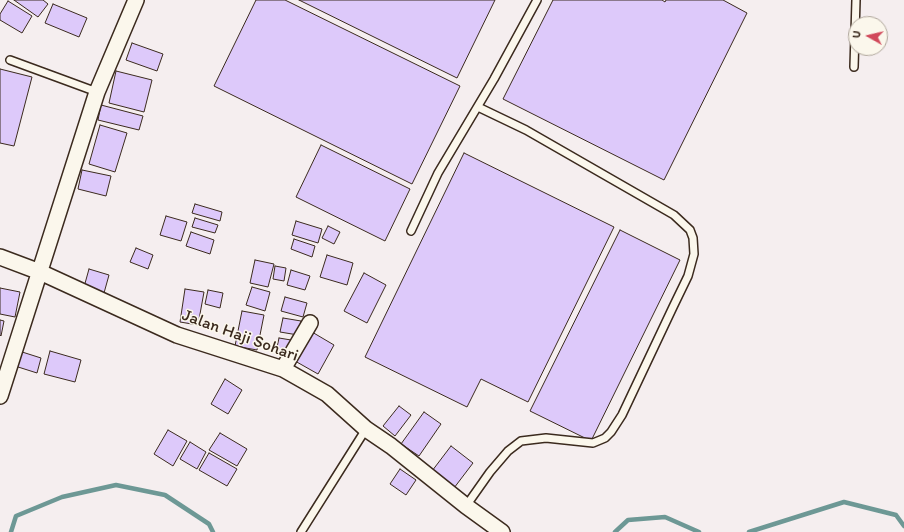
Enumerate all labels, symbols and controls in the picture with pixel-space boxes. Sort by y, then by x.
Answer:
north arrow [848,16,888,56]
text: U [850,30,864,39]
street label: Jalan Haji Sohari [179,305,301,367]

